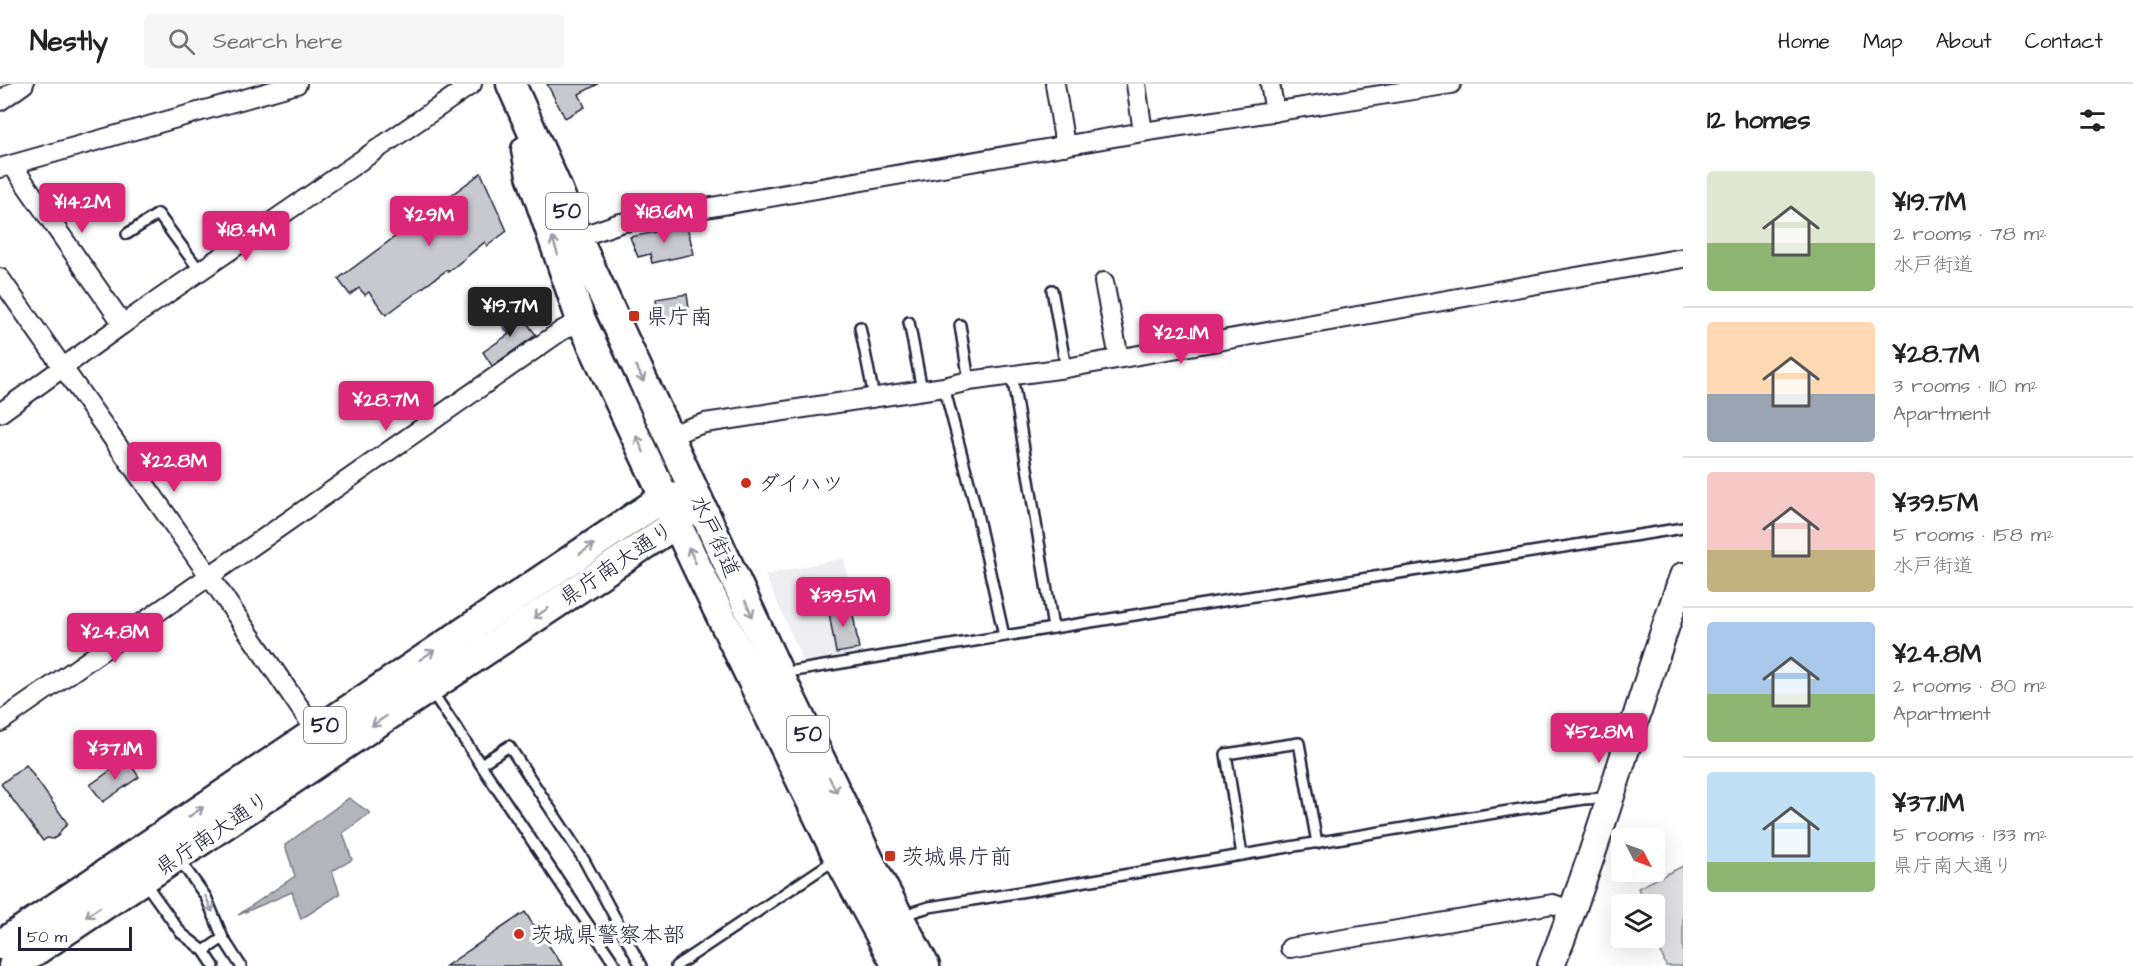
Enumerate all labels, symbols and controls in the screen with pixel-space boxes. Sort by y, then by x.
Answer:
search box [144,14,564,68]
text: Nestly [30,22,108,61]
icon: search [165,25,198,58]
text: Search here [213,26,343,57]
text: Home [1778,27,1830,56]
text: Map [1863,27,1903,56]
text: About [1936,27,1992,56]
text: Contact [2025,27,2103,56]
text: 12 homes [1707,102,1810,138]
icon: filters [2076,104,2109,137]
pin: ¥14.2M [33,183,131,234]
text: ¥19.7M [1893,184,1966,220]
text: ¥14.2M [53,188,111,216]
road number: 50 [546,193,588,229]
pin: ¥18.6M [615,193,713,244]
icon: home [1755,195,1827,267]
pin: ¥29M [393,196,465,247]
text: ¥18.6M [635,198,693,226]
text: ¥29M [404,201,454,229]
pin: ¥18.4M [197,211,295,262]
text: ¥18.4M [216,216,276,244]
text: 2 rooms · 78 m² [1893,220,2047,248]
one-way arrow [548,237,559,256]
text: 水戸街道 [1893,251,1973,279]
pin: ¥19.7M [461,287,559,338]
text: ¥19.7M [482,292,538,320]
place label: 県庁南 [646,302,712,333]
marker: 県庁南 [627,309,641,323]
pin: ¥22.1M [1132,314,1230,365]
text: ¥22.1M [1153,319,1209,347]
text: ¥28.7M [1893,336,1980,372]
icon: home [1755,346,1827,418]
one-way arrow [635,365,646,383]
text: 3 rooms · 110 m² [1893,372,2038,400]
pin: ¥28.7M [337,381,435,432]
text: ¥28.7M [353,386,419,414]
text: Apartment [1893,400,1991,428]
one-way arrow [634,436,646,454]
pin: ¥22.8M [125,442,223,493]
text: ¥22.8M [141,447,207,475]
place label: ダイハツ [758,469,844,500]
marker: ダイハツ [739,476,753,490]
text: ¥39.5M [1893,485,1979,521]
street label: 水戸街道 [682,490,747,583]
icon: home [1755,496,1827,568]
street label: 県庁南大通り [553,514,680,614]
text: 5 rooms · 158 m² [1893,521,2054,549]
one-way arrow [578,543,594,555]
one-way arrow [686,547,697,565]
text: 水戸街道 [1893,552,1973,580]
pin: ¥39.5M [794,577,892,628]
text: ¥39.5M [810,582,876,610]
one-way arrow [744,599,756,617]
one-way arrow [533,607,550,619]
pin: ¥24.8M [66,613,164,664]
text: ¥24.8M [81,618,149,646]
text: ¥24.8M [1893,636,1982,672]
icon: home [1755,646,1827,718]
one-way arrow [419,649,436,662]
text: 2 rooms · 80 m² [1893,672,2047,700]
text: Apartment [1893,700,1991,728]
road number: 50 [304,707,346,743]
pin: ¥52.8M [1550,713,1648,764]
one-way arrow [370,715,387,728]
road number: 50 [787,716,829,752]
text: ¥52.8M [1565,718,1633,746]
pin: ¥37.1M [66,730,164,781]
text: ¥37.1M [87,735,143,763]
one-way arrow [828,776,840,794]
street label: 県庁南大通り [149,784,276,884]
text: ¥37.1M [1893,785,1965,821]
icon: home [1755,796,1827,868]
one-way arrow [188,806,204,818]
text: 5 rooms · 133 m² [1893,821,2047,849]
north arrow [1611,828,1665,882]
map controls [1611,828,1665,948]
place label: 茨城県庁前 [902,842,1012,873]
marker: 茨城県庁前 [883,849,897,863]
text: 県庁南大通り [1893,852,2013,880]
button: layers [1611,894,1665,948]
one-way arrow [203,895,215,913]
one-way arrow [86,906,102,918]
place label: 茨城県警察本部 [531,920,685,951]
scale bar [18,924,132,952]
text: 50 m [27,926,67,948]
marker: 茨城県警察本部 [512,927,526,941]

